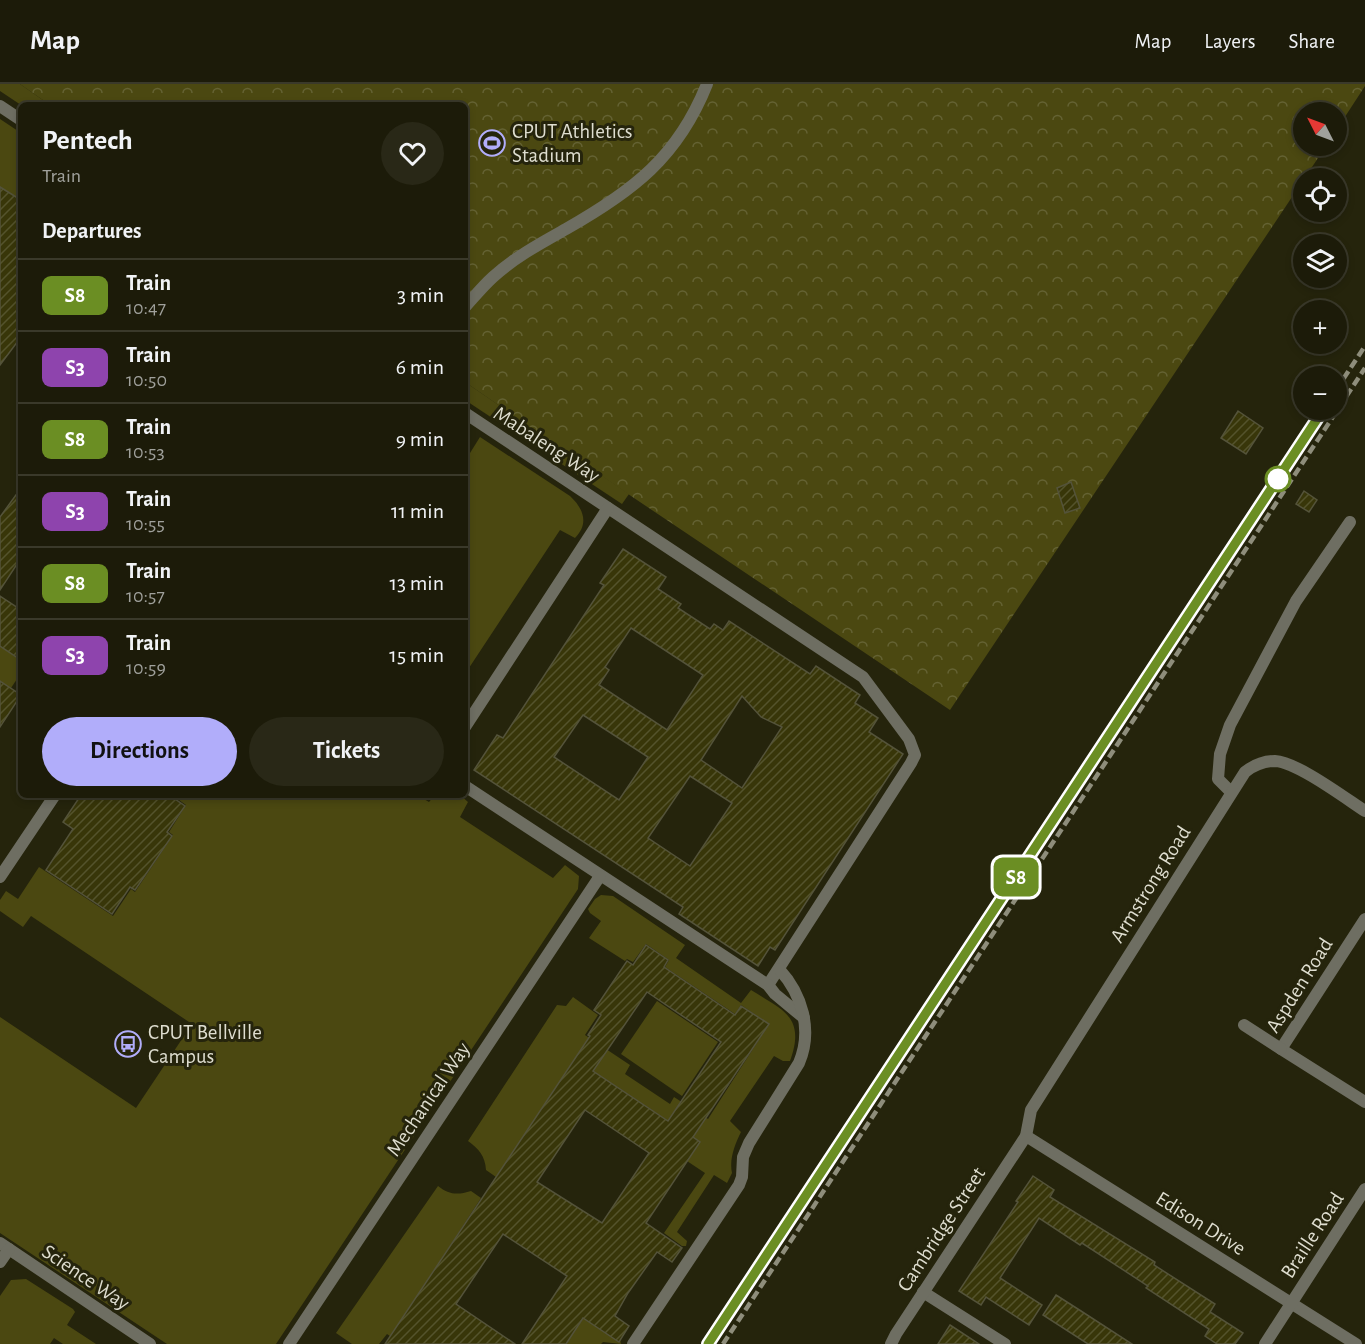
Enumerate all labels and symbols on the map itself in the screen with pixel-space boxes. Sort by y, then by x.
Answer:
north arrow [1293,102,1347,156]
place label: CPUT Athletics Stadium [512,121,633,166]
sports icon: CPUT Athletics Stadium [477,128,507,158]
street label: Mabaleng Way [490,402,604,486]
unlabelled marker [1265,466,1291,492]
street label: Armstrong Road [1106,822,1195,946]
line badge: S8 [989,858,1043,896]
street label: Aspden Road [1262,934,1337,1036]
place label: CPUT Bellville Campus [148,1022,262,1067]
bus stop icon: CPUT Bellville Campus [113,1029,143,1059]
street label: Mechanical Way [383,1038,474,1160]
street label: Cambridge Street [894,1163,989,1295]
street label: Edison Drive [1152,1188,1249,1259]
street label: Braille Road [1277,1188,1348,1282]
street label: Science Way [38,1241,133,1314]

